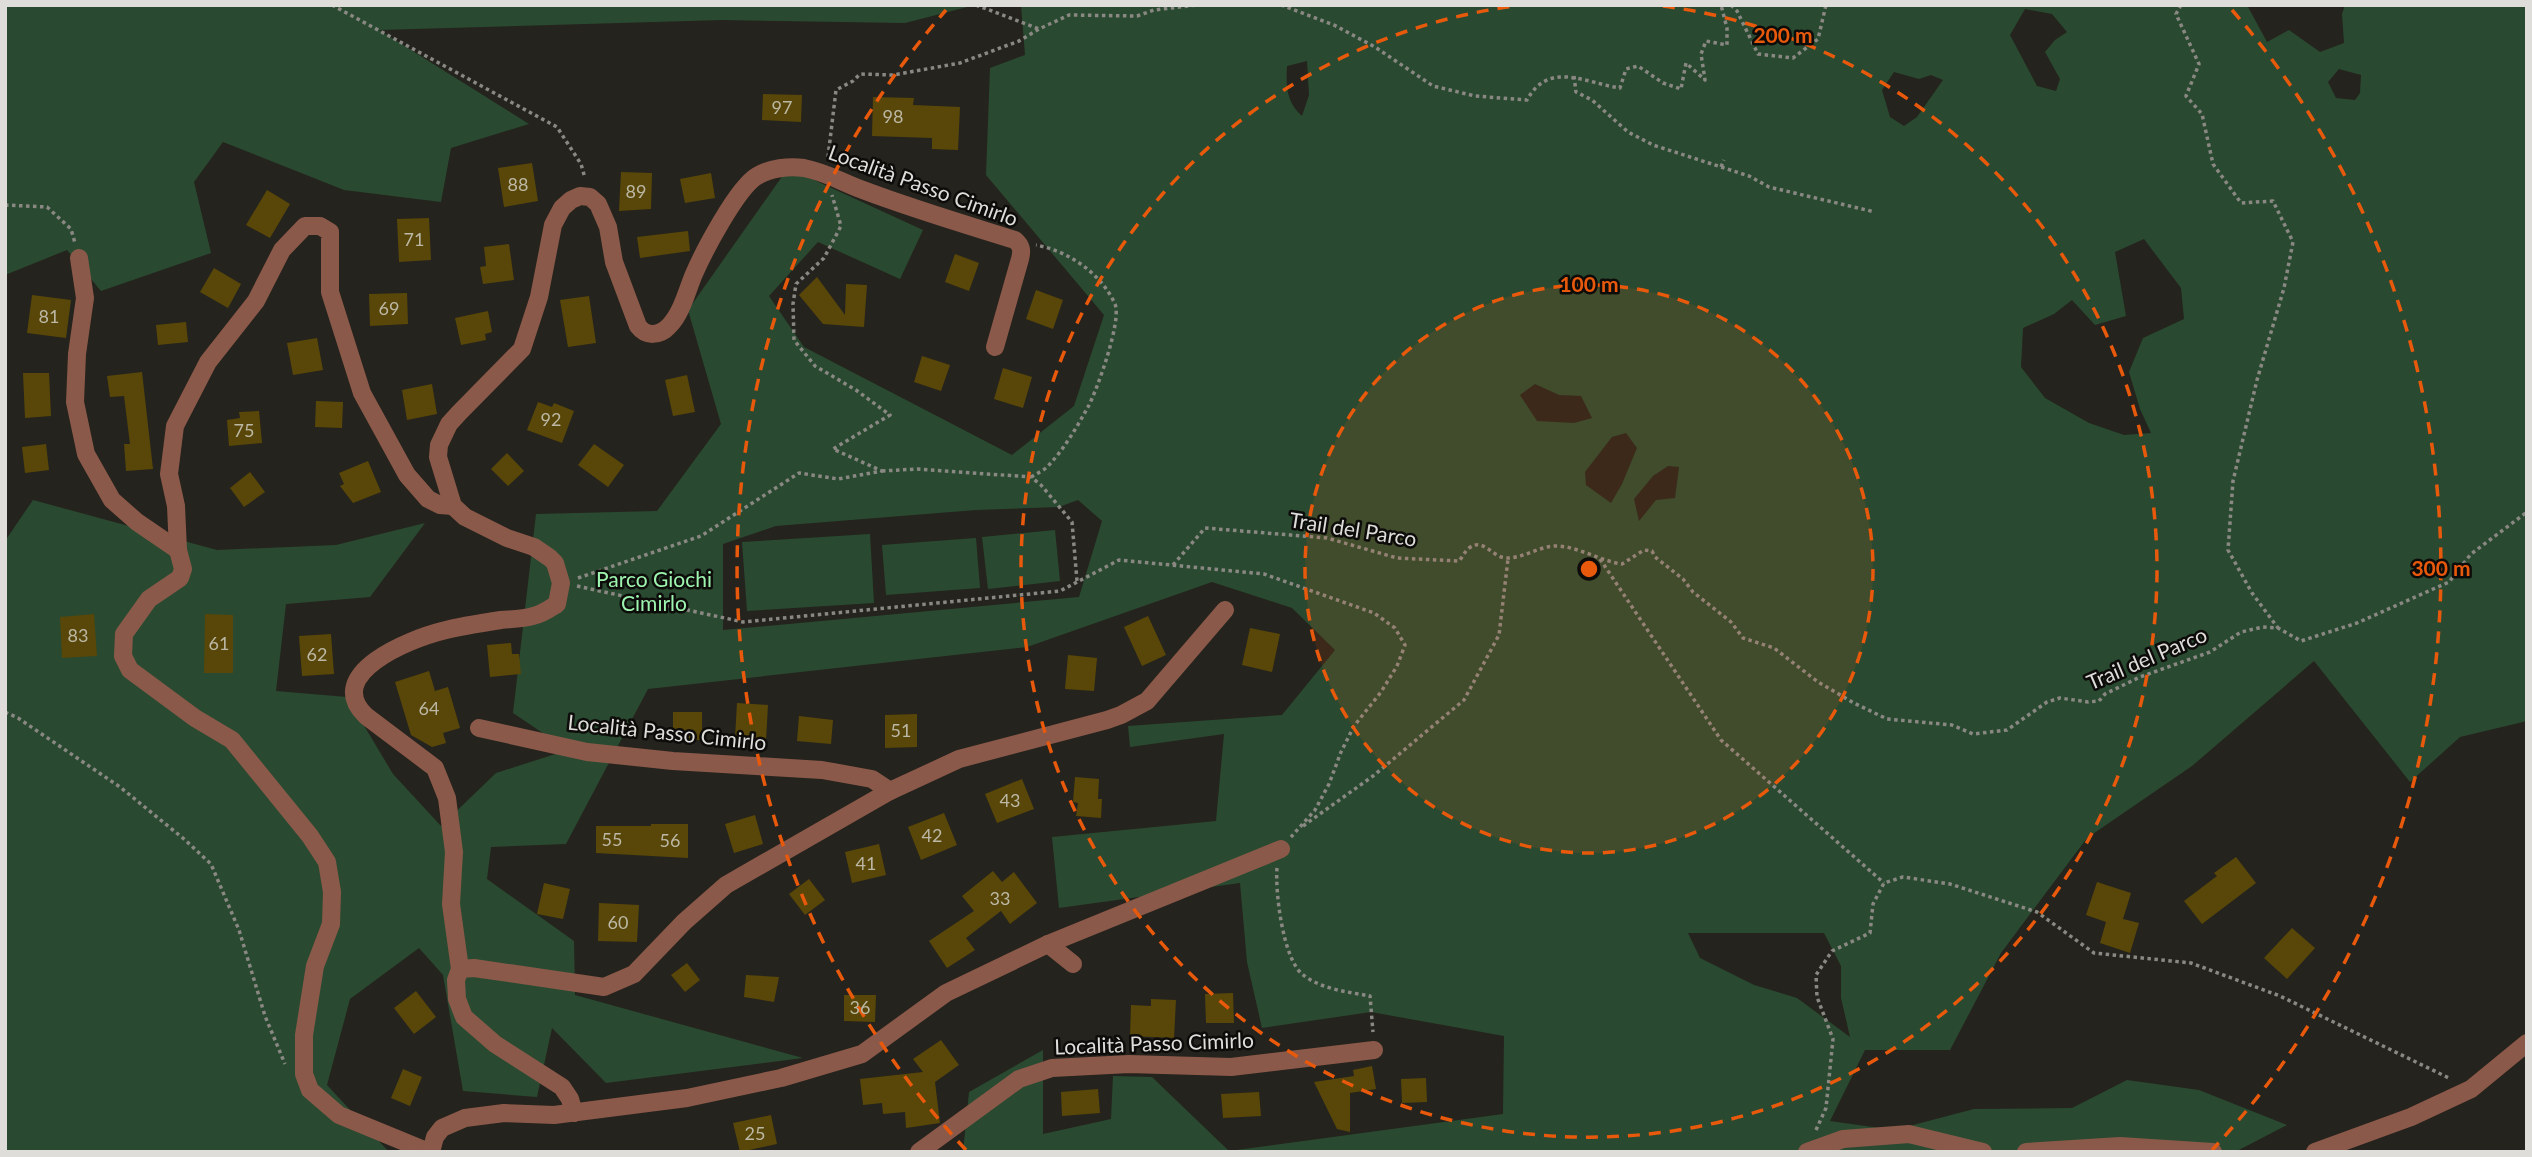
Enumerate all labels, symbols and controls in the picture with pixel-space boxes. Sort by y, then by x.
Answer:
text: 200 m [1753,22,1813,47]
house number: 97 [772,96,792,118]
house number: 98 [883,105,903,127]
street label: Località Passo Cimirlo [825,139,1022,231]
house number: 88 [508,173,528,195]
house number: 89 [626,180,646,202]
house number: 71 [404,228,424,250]
text: 100 m [1559,271,1619,296]
house number: 69 [379,297,399,319]
house number: 81 [39,305,59,327]
house number: 92 [541,408,561,430]
house number: 75 [234,419,254,441]
street label: Trail del Parco [1288,506,1419,551]
text: 300 m [2411,555,2471,580]
centre of rings [1577,557,1601,581]
park label: Parco Giochi Cimirlo [596,566,712,615]
street label: Trail del Parco [2083,621,2210,694]
house number: 83 [68,624,88,646]
house number: 61 [209,632,229,654]
house number: 62 [307,643,327,665]
house number: 64 [419,697,439,719]
street label: Località Passo Cimirlo [566,709,768,754]
house number: 51 [891,719,911,741]
house number: 43 [1000,789,1020,811]
house number: 42 [922,824,942,846]
house number: 55 [602,828,622,850]
house number: 56 [660,829,680,851]
house number: 41 [856,852,876,874]
house number: 33 [990,887,1010,909]
house number: 60 [608,911,628,933]
house number: 36 [850,996,870,1018]
street label: Località Passo Cimirlo [1054,1027,1254,1058]
house number: 25 [745,1122,765,1144]

